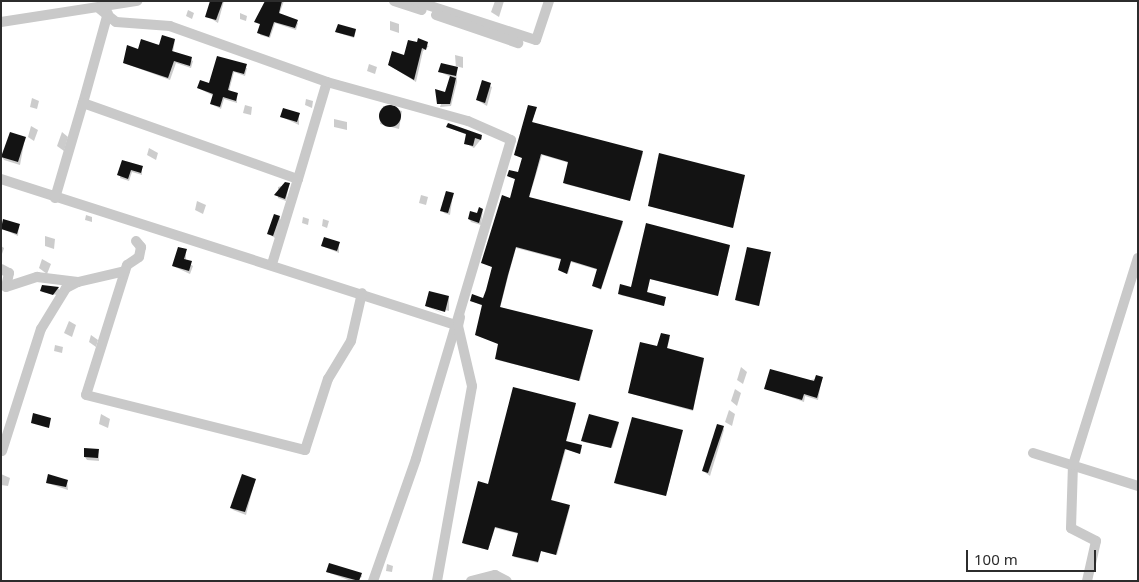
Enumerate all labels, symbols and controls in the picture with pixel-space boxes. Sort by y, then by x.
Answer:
scale bar [969,540,1099,572]
text: 100 m [974,549,1018,569]

